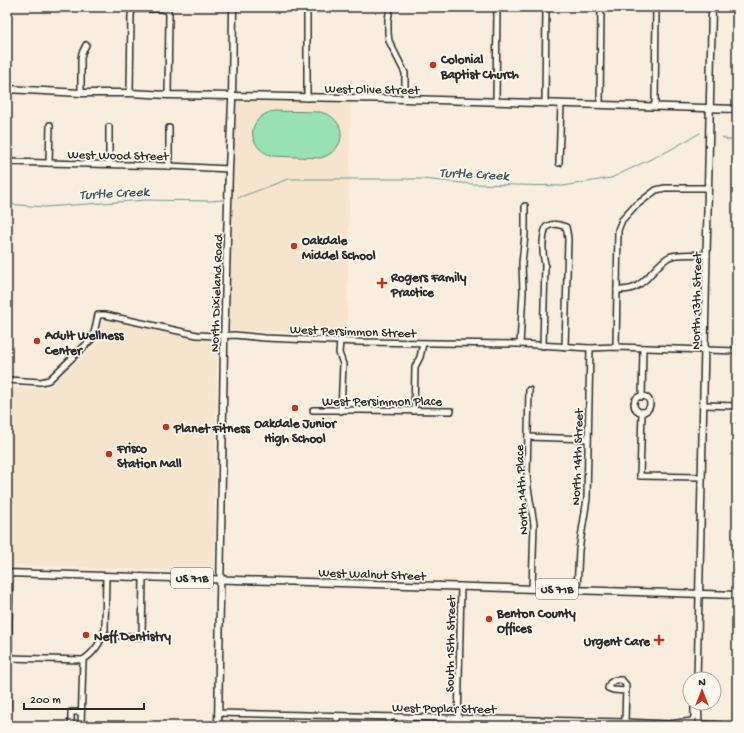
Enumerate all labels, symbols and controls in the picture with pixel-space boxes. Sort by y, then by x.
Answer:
place label: Colonial Baptist Church [440,53,519,84]
marker: Colonial Baptist Church [428,60,438,70]
street label: West Olive Street [325,82,421,99]
street label: West Wood Street [67,148,170,165]
water label: Turtle Creek [439,165,511,186]
water label: Turtle Creek [79,184,151,205]
street label: North Dixieland Road [208,232,227,352]
place label: Oakdale Middel School [302,234,376,264]
marker: Oakdale Middel School [289,241,299,251]
street label: North 13th Street [689,251,706,350]
place label: Rogers Family Practice [390,271,467,301]
marker: Rogers Family Practice [376,277,388,289]
street label: West Persimmon Street [290,323,418,342]
place label: Adult Wellness Center [44,329,125,359]
marker: Adult Wellness Center [32,336,42,346]
street label: West Persimmon Place [322,395,442,410]
marker: Oakdale Junior High School [290,403,300,413]
street label: North 14th Street [569,407,588,506]
place label: Oakdale Junior High School [254,417,337,447]
marker: Planet Fitness [161,422,171,432]
place label: Planet Fitness [173,422,251,437]
place label: Frisco Station Mall [116,442,182,472]
street label: North 14th Place [513,444,532,535]
marker: Frisco Station Mall [104,449,114,459]
street label: West Walnut Street [318,566,428,585]
road number: US 71B [171,568,213,588]
road number: US 71B [536,579,578,599]
street label: South 15th Street [443,594,460,692]
place label: Benton County Offices [496,607,576,637]
marker: Benton County Offices [484,614,494,624]
place label: Neff Dentistry [94,629,171,645]
marker: Neff Dentistry [81,630,91,640]
marker: Urgent Care [653,634,665,646]
place label: Urgent Care [584,635,651,650]
north arrow [682,671,722,711]
text: N [698,677,706,689]
scale bar [24,685,144,711]
text: 200 m [30,694,61,708]
street label: West Poplar Street [392,701,498,718]

